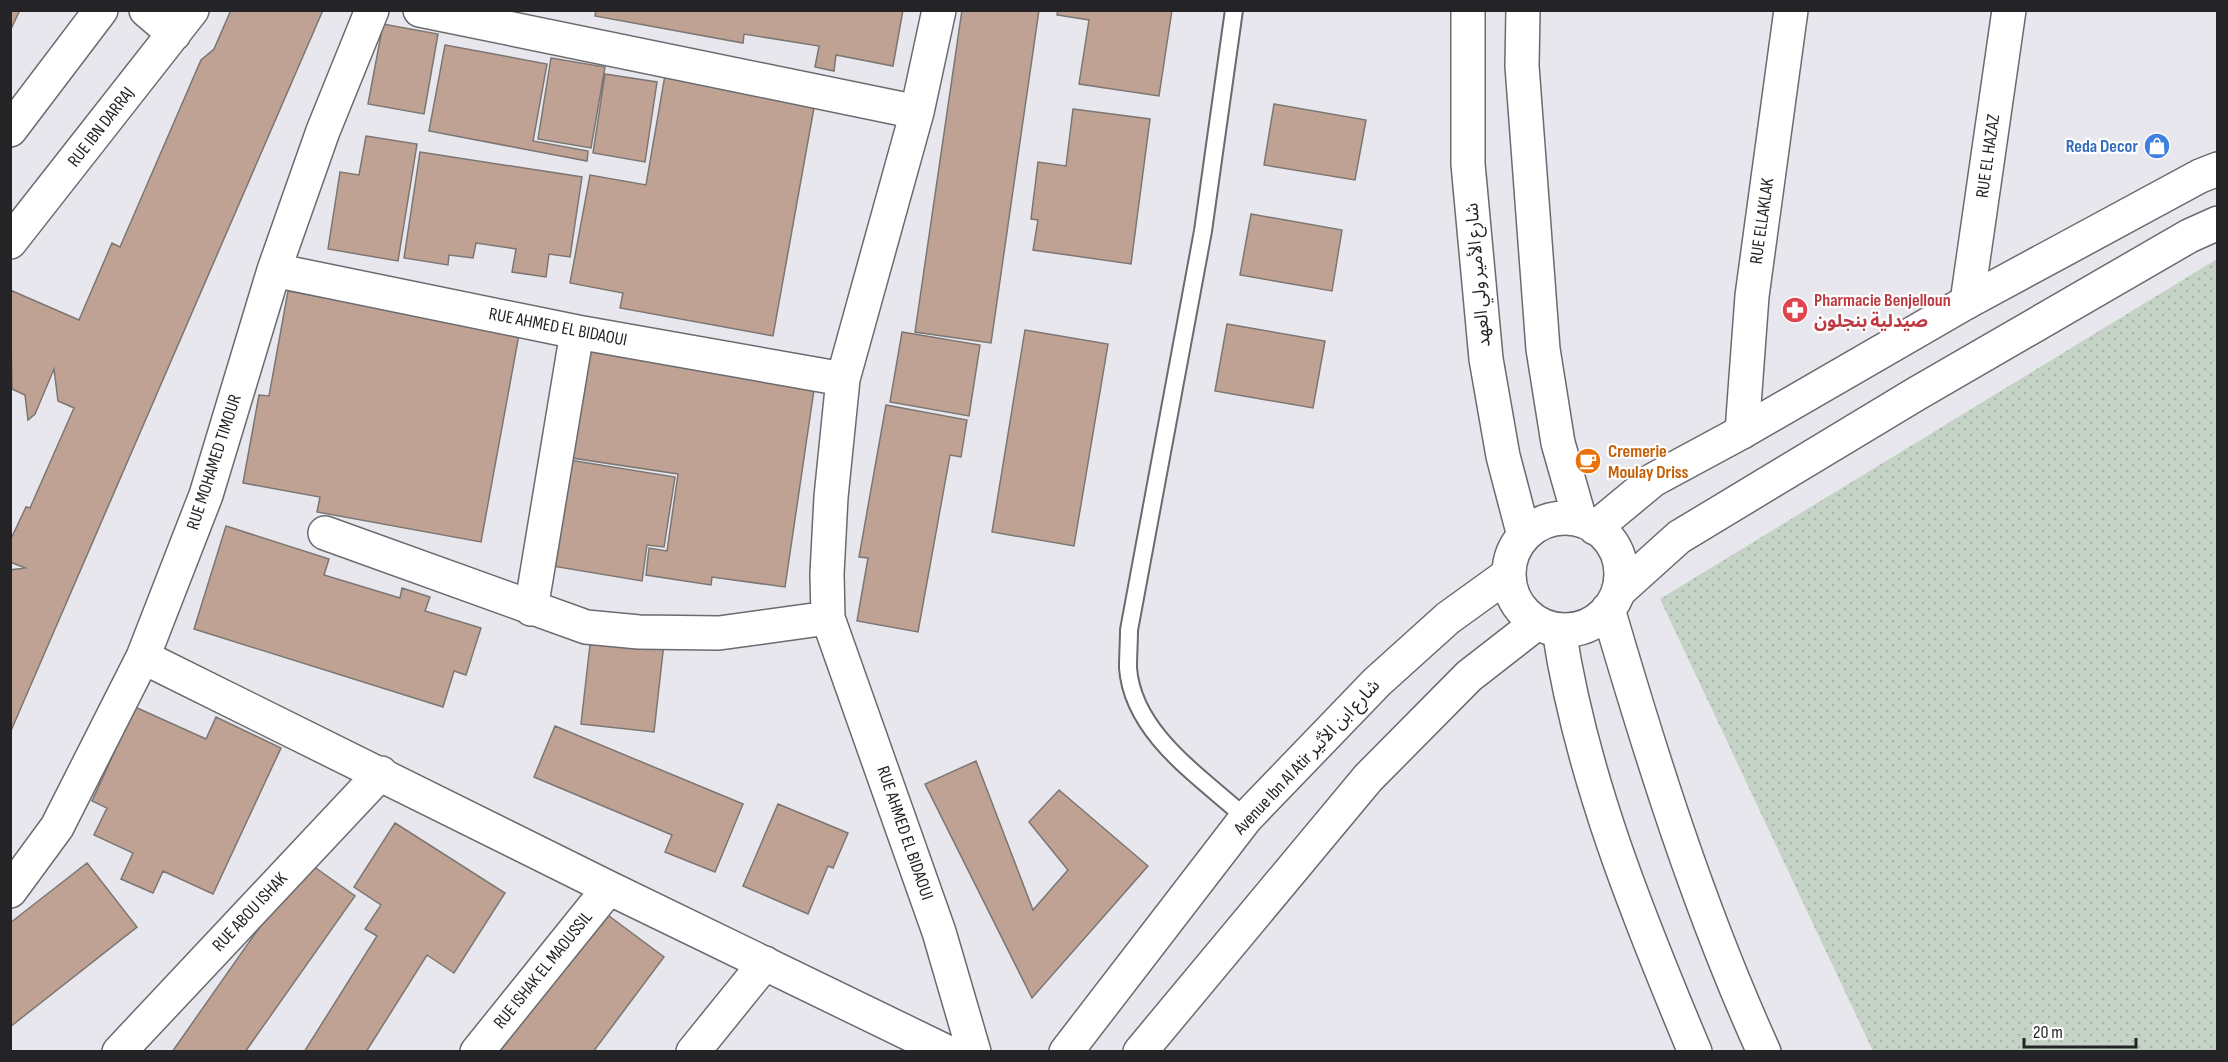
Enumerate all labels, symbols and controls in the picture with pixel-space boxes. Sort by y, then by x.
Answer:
street label: RUE IBN DARRAJ [63,83,139,171]
street label: RUE EL HAZAZ [1972,112,2004,199]
shop icon: Reda Decor [2142,131,2172,161]
place label: Reda Decor [2066,136,2138,157]
street label: RUE ELLAKLAK [1746,176,1779,265]
street label: شارع الأمير ولي العهد [1461,202,1498,348]
place label: Pharmacie Benjelloun صيدلية بنجلون [1814,290,1951,332]
pharmacy icon: Pharmacie Benjelloun صيدلية بنجلون [1780,295,1810,325]
street label: RUE AHMED EL BIDAOUI [487,303,629,351]
street label: RUE MOHAMED TIMOUR [182,392,246,532]
place label: Cremerie Moulay Driss [1608,441,1689,483]
cafe icon: Cremerie Moulay Driss [1573,446,1603,476]
street label: Avenue Ibn Al Atir شارع ابن الأثير [1229,675,1387,842]
street label: RUE AHMED EL BIDAOUI [872,763,938,903]
street label: RUE ABOU ISHAK [208,868,292,956]
street label: RUE ISHAK EL MAOUSSIL [489,907,597,1033]
scale bar [2024,1011,2136,1049]
text: 20 m [2033,1022,2063,1043]

